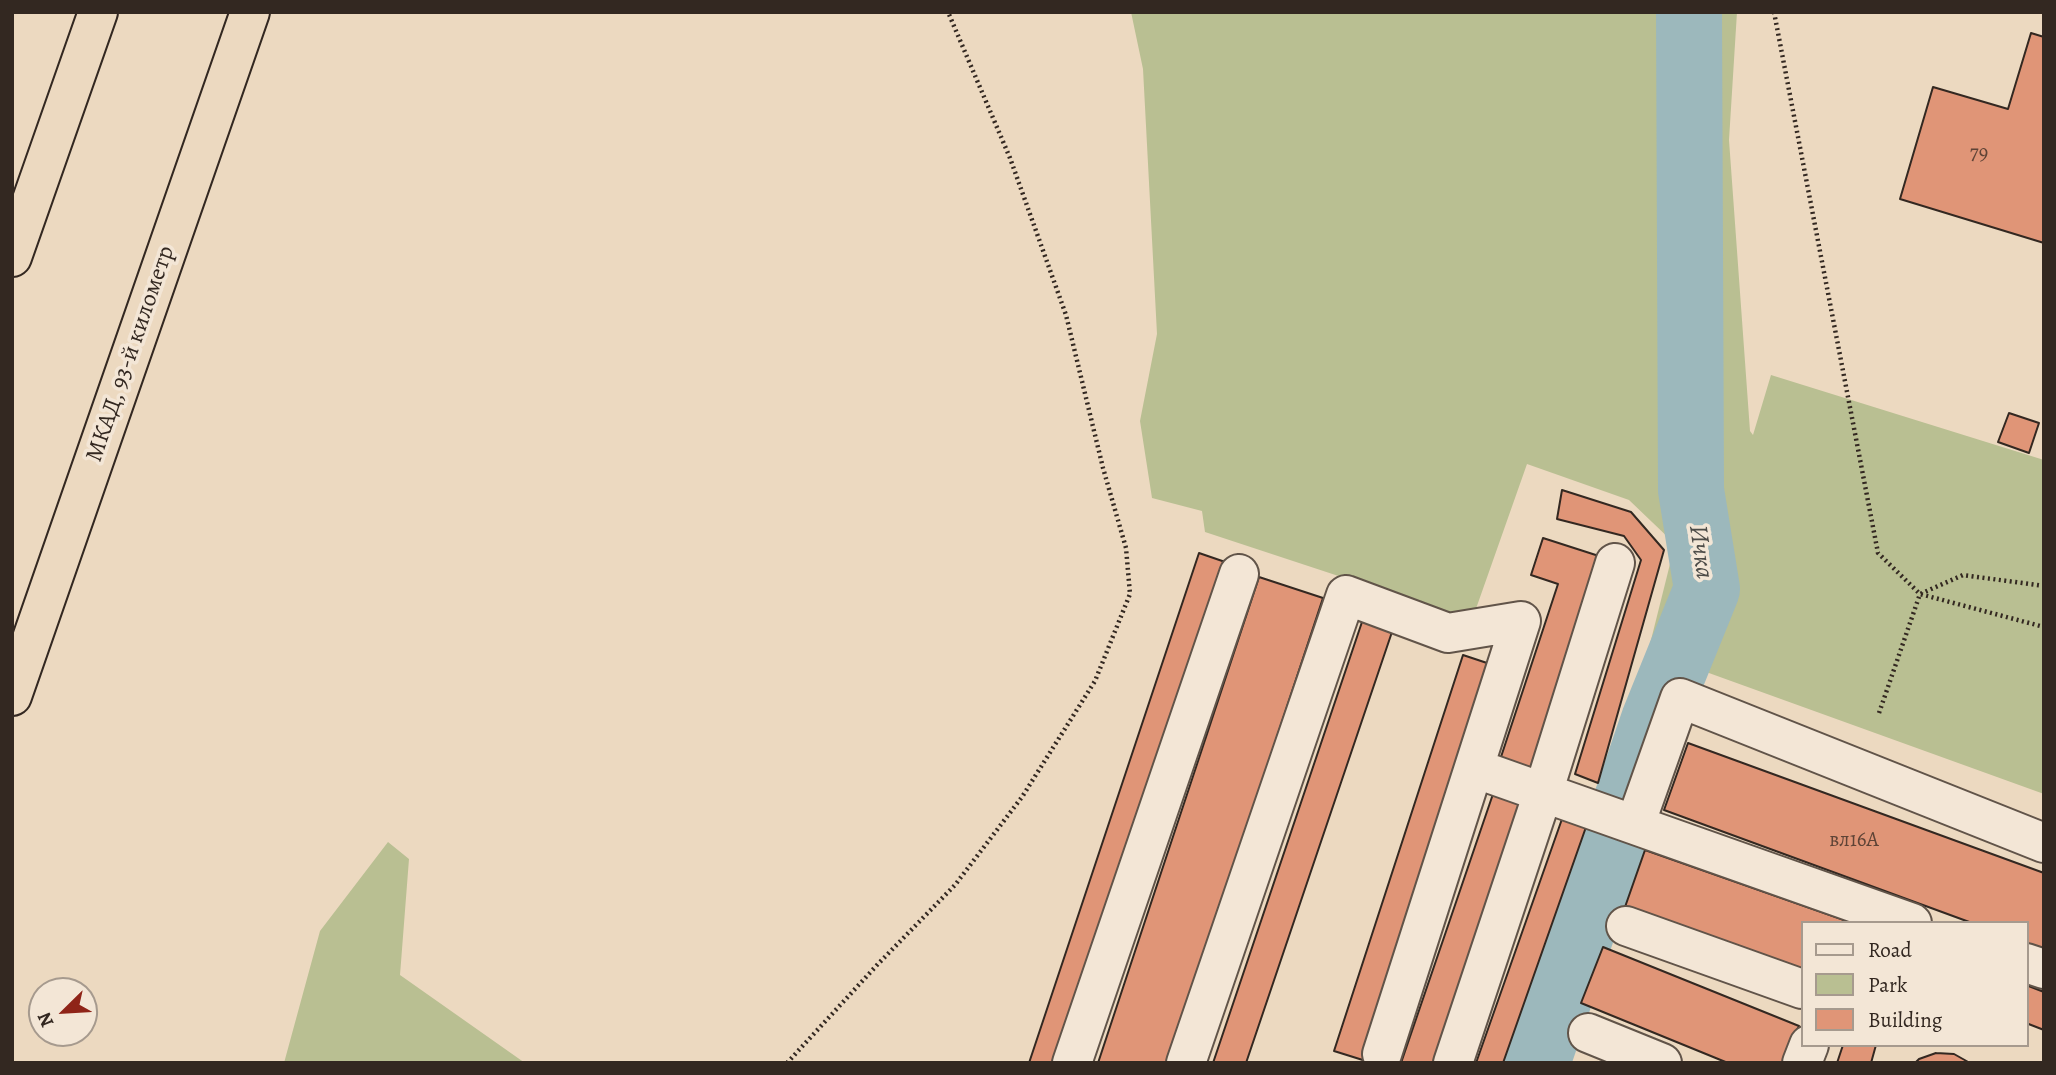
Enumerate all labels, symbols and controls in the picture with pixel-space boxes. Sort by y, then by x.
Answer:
house number: 79 [1970,141,1988,167]
street label: МКАД, 93-й километр [80,242,182,466]
water label: Ичка [1681,523,1719,581]
house number: вл16А [1829,828,1879,854]
legend [1800,921,2028,1047]
text: Road [1868,936,1912,964]
text: Park [1868,971,1907,999]
north arrow [28,977,98,1047]
text: Building [1868,1006,1942,1034]
text: N [31,1008,60,1031]

